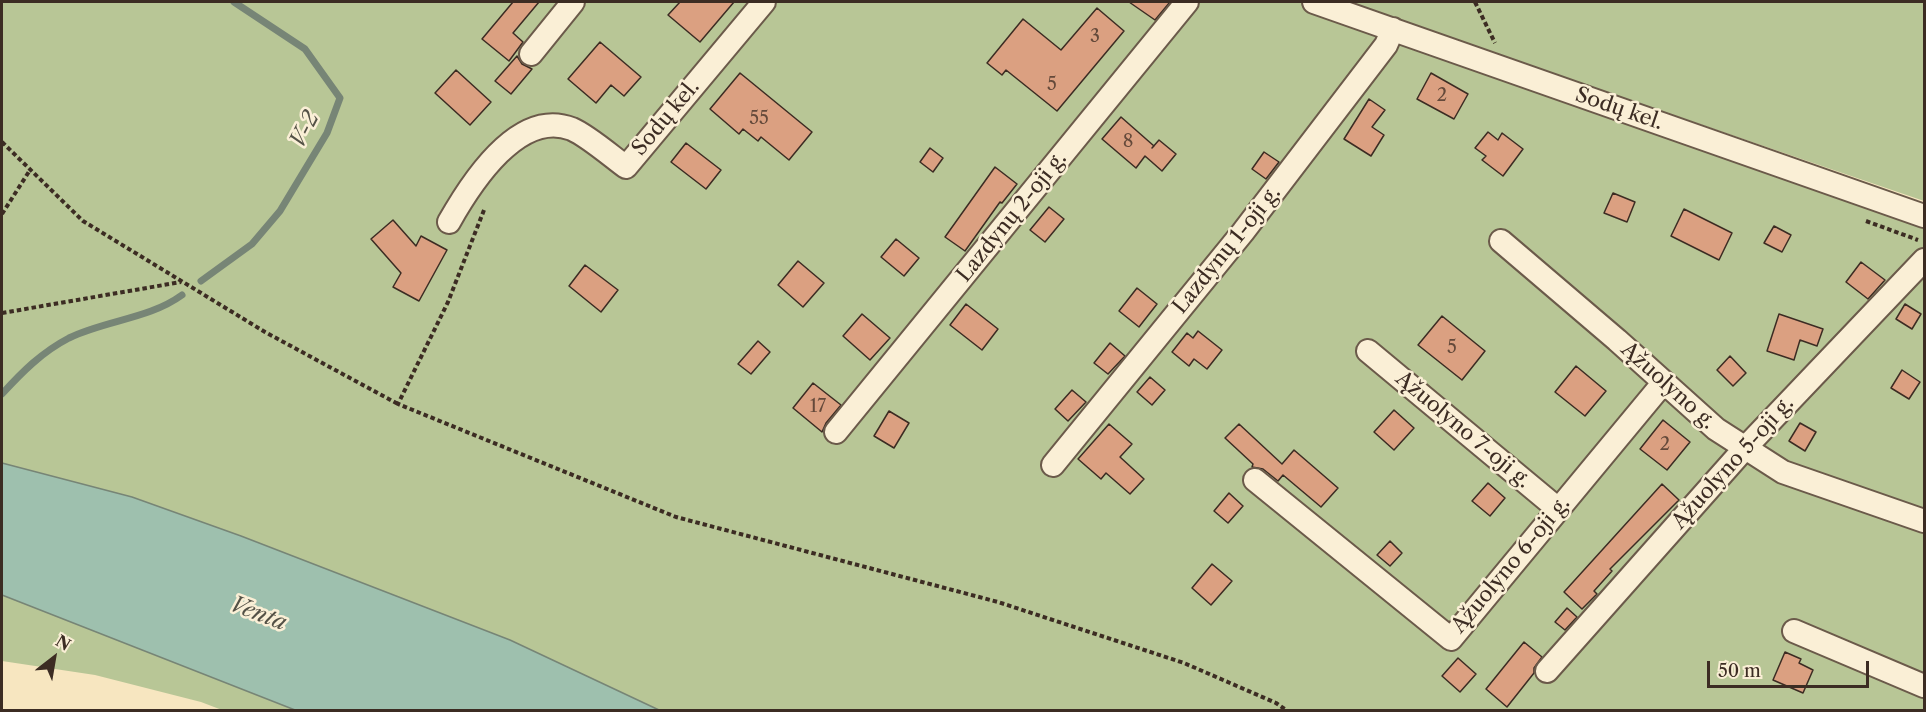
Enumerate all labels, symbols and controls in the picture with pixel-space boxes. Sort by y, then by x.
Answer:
house number: 3 [1090,26,1100,48]
house number: 5 [1047,74,1057,96]
street label: Sodų kel. [627,75,705,161]
street label: Sodų kel. [1572,82,1666,136]
house number: 2 [1437,85,1447,107]
water label: V-2 [285,107,325,153]
house number: 55 [749,108,769,130]
house number: 8 [1123,131,1133,153]
street label: Lazdynų 2-oji g. [952,147,1072,287]
street label: Lazdynų 1-oji g. [1168,181,1286,319]
house number: 5 [1447,337,1457,359]
street label: Ąžuolyno g. [1616,337,1720,435]
street label: Ąžuolyno 7-oji g. [1390,366,1536,494]
street label: Ąžuolyno 5-oji g. [1667,391,1799,535]
house number: 17 [810,396,826,418]
house number: 2 [1660,434,1670,456]
street label: Ąžuolyno 6-oji g. [1446,491,1576,639]
water label: Venta [226,591,290,637]
north arrow [24,628,84,688]
text: N [52,630,74,655]
scale bar [1710,649,1872,687]
text: 50 m [1718,660,1761,682]

